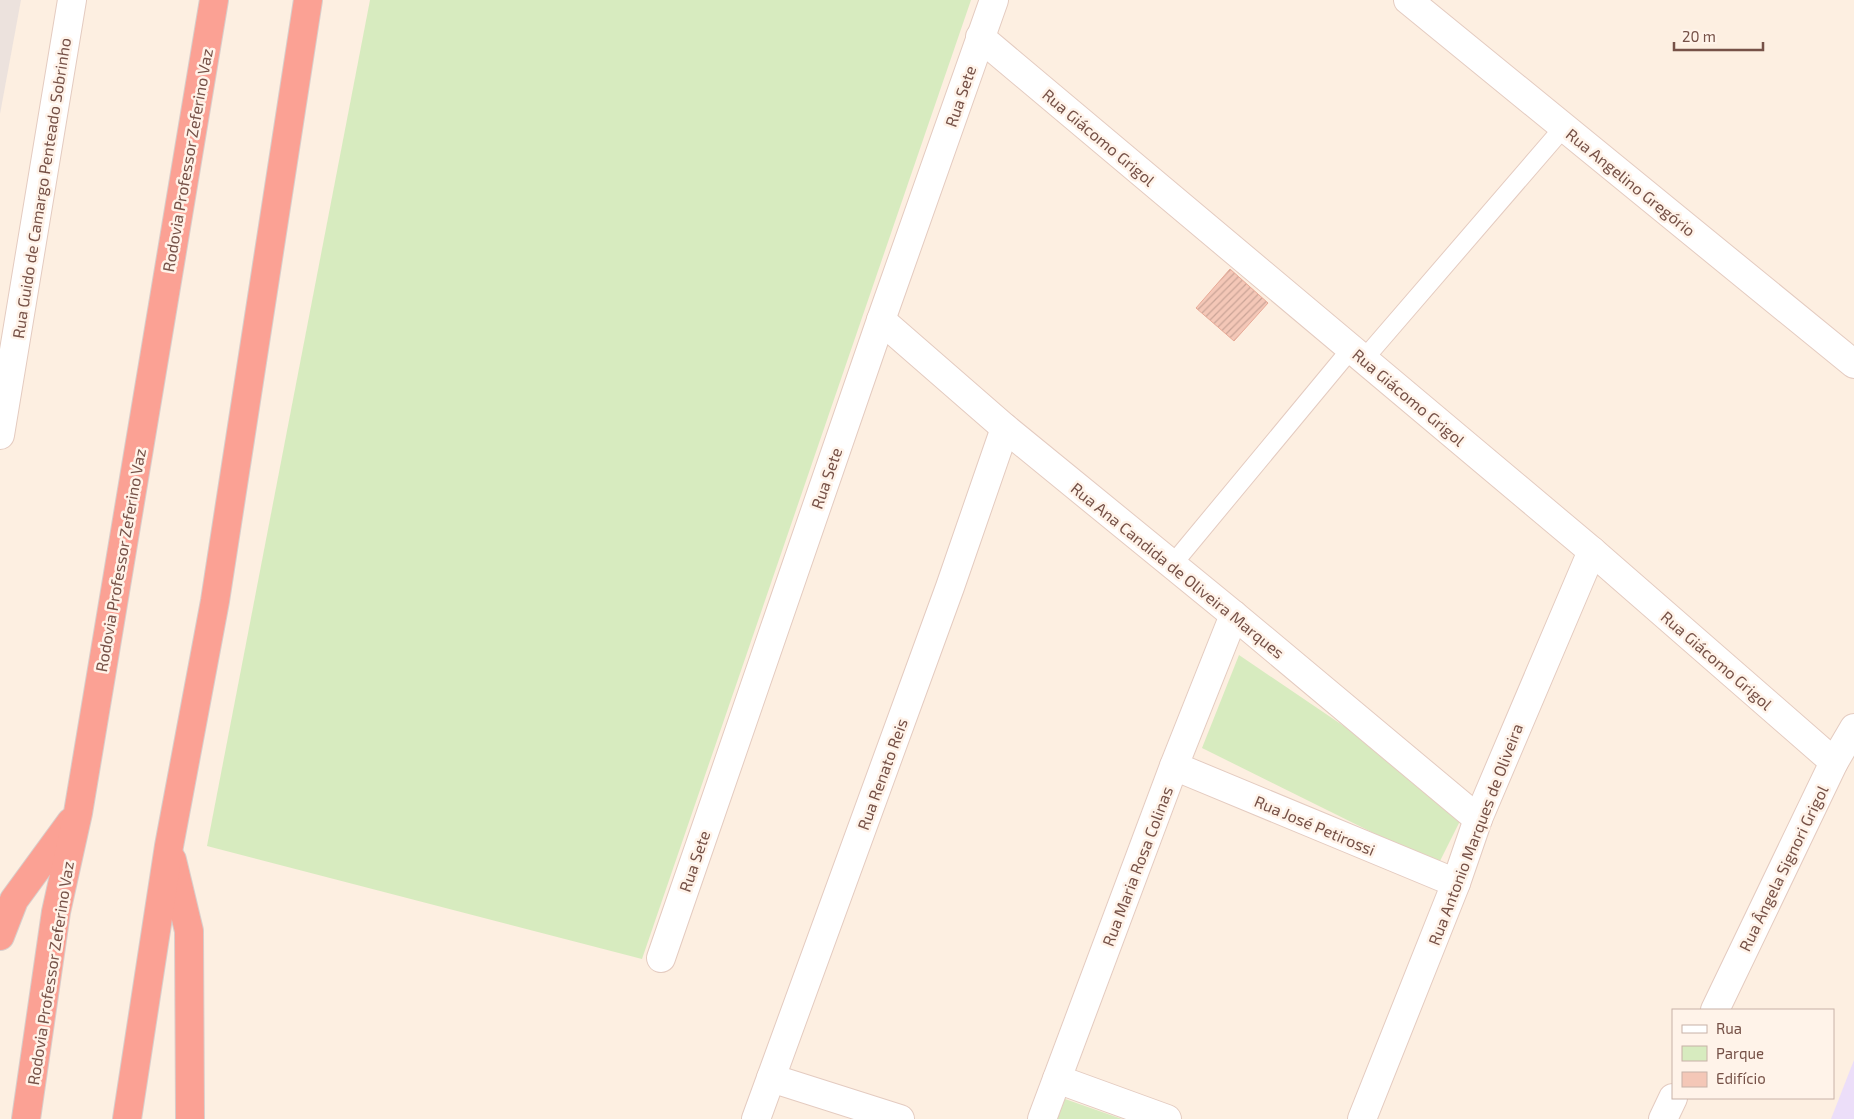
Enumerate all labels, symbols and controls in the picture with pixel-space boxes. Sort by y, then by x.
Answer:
scale bar [1674,20,1763,52]
text: 20 m [1682,27,1716,45]
street label: Rua Guido de Camargo Penteado Sobrinho [8,36,74,340]
street label: Rodovia Professor Zeferino Vaz [158,47,216,273]
street label: Rua Sete [941,63,979,129]
street label: Rua Giácomo Grigol [1039,84,1159,190]
street label: Rua Angelino Gregório [1563,124,1699,240]
street label: Rua Giácomo Grigol [1349,344,1469,450]
street label: Rua Sete [807,445,845,511]
street label: Rodovia Professor Zeferino Vaz [91,447,149,673]
street label: Rua Ana Candida de Oliveira Marques [1068,478,1288,662]
street label: Rua Giácomo Grigol [1658,607,1777,713]
street label: Rua Renato Reis [853,716,911,832]
street label: Rua Antonio Marques de Oliveira [1424,721,1526,947]
street label: Rua Ângela Signori Grigol [1735,782,1832,954]
street label: Rua Maria Rosa Colinas [1098,784,1176,948]
street label: Rua José Petirossi [1252,791,1378,859]
street label: Rua Sete [675,828,713,894]
street label: Rodovia Professor Zeferino Vaz [23,860,77,1086]
legend [1672,1009,1834,1099]
text: Rua [1716,1019,1742,1037]
text: Parque [1716,1044,1764,1062]
text: Edifício [1716,1069,1766,1087]

